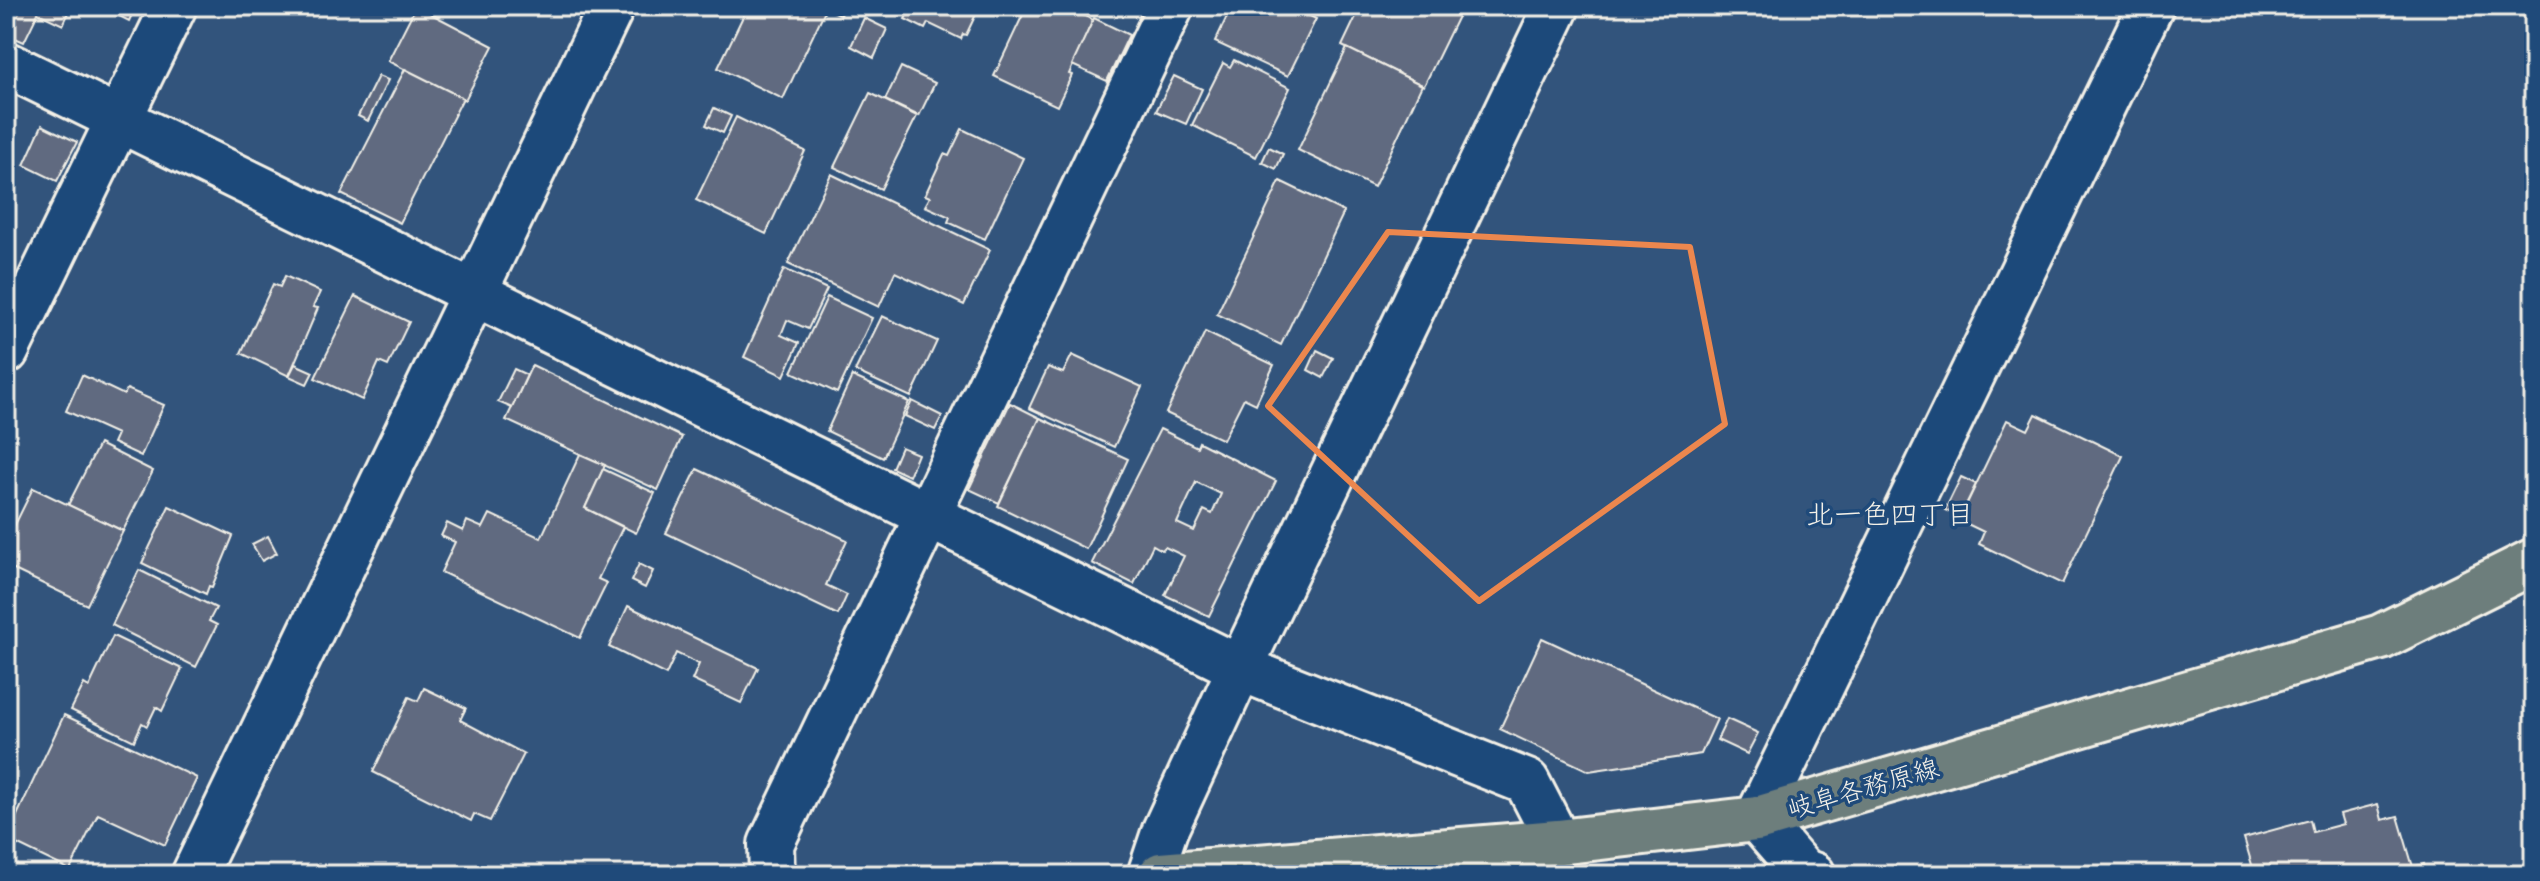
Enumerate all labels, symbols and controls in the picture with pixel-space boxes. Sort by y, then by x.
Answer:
district label: 北一色四丁目 [1806,497,1974,531]
street label: 岐阜各務原線 [1784,751,1942,825]

